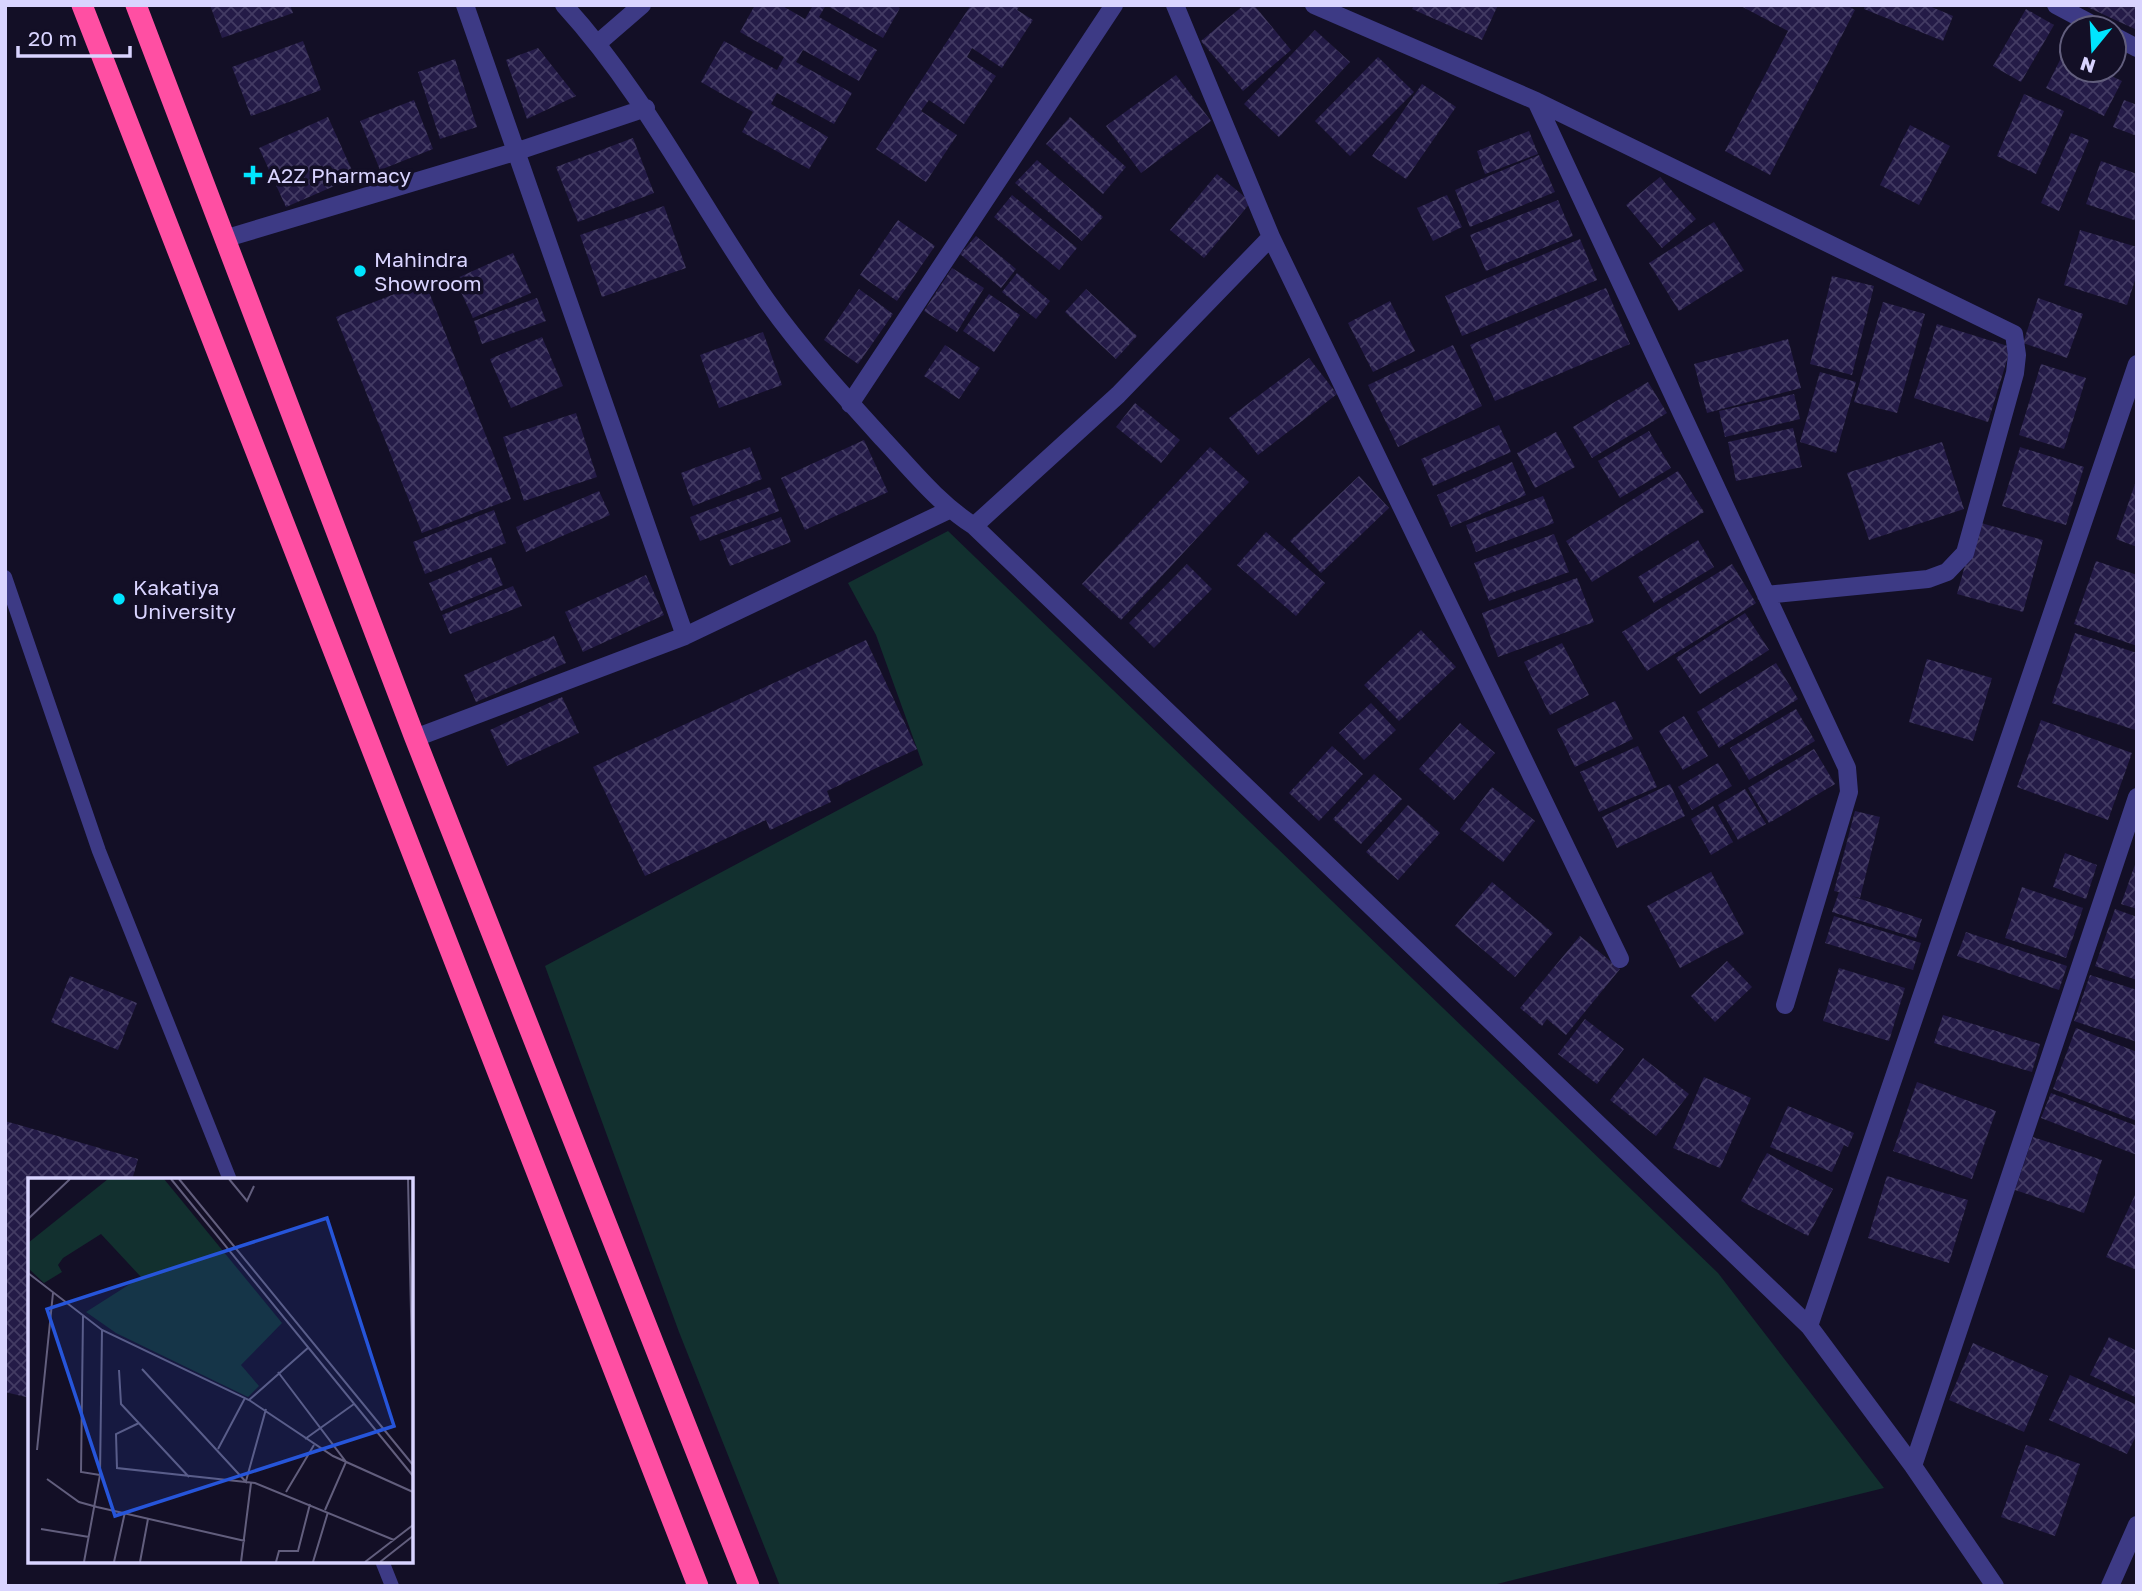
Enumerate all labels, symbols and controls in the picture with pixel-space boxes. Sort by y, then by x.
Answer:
scale bar [18,14,130,58]
north arrow [2058,14,2128,84]
text: 20 m [28,25,77,51]
text: N [2077,52,2098,79]
place label: A2Z Pharmacy [267,162,411,188]
marker: A2Z Pharmacy [245,167,261,183]
place label: Mahindra Showroom [374,246,482,296]
marker: Mahindra Showroom [352,263,368,279]
place label: Kakatiya University [133,574,236,624]
marker: Kakatiya University [111,591,127,607]
inset map [28,1178,413,1563]

